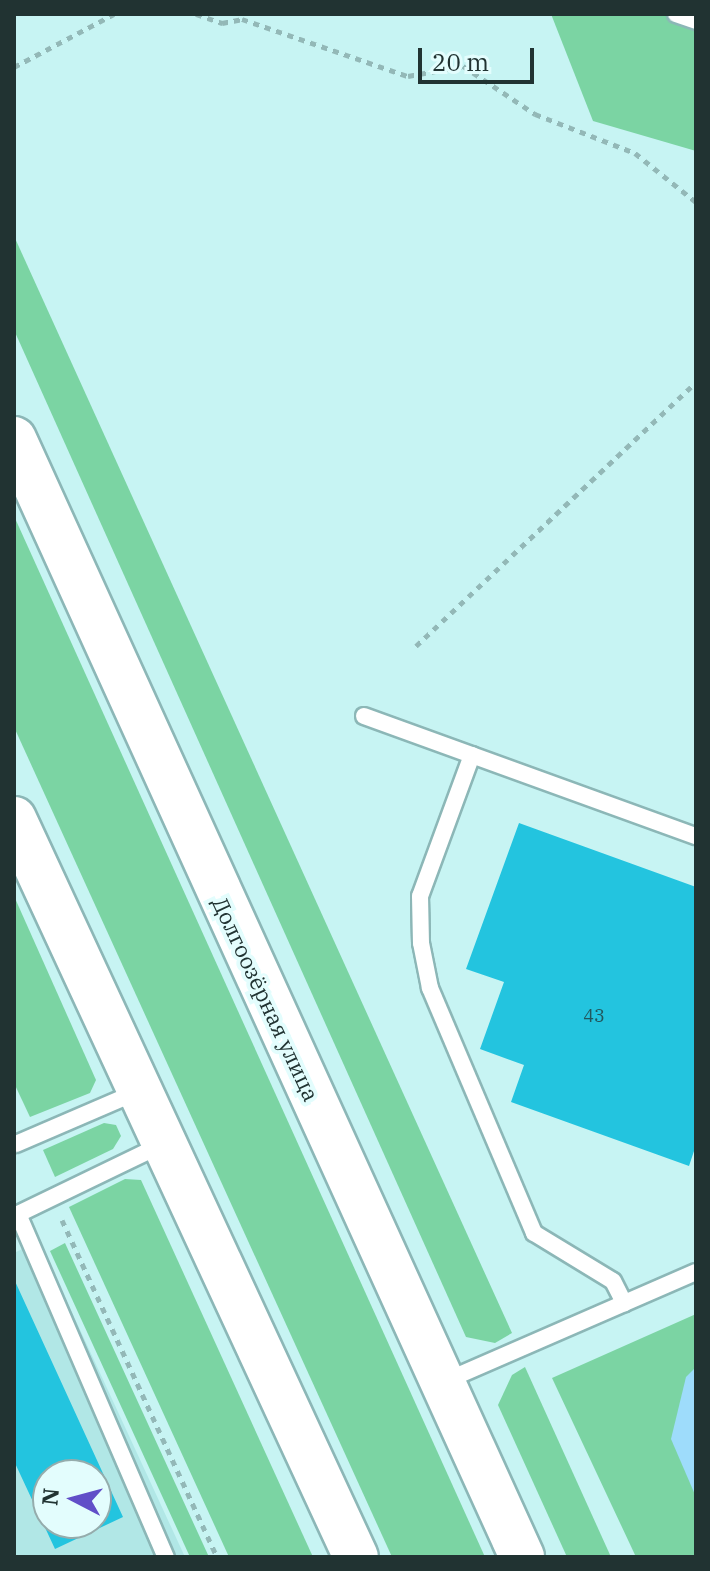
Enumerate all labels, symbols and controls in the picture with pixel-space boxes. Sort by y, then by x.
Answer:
scale bar [422,32,538,82]
text: 20 m [432,46,489,78]
street label: Долгоозёрная улица [207,893,325,1105]
house number: 43 [583,1005,605,1027]
north arrow [32,1459,112,1539]
text: N [34,1486,65,1507]

